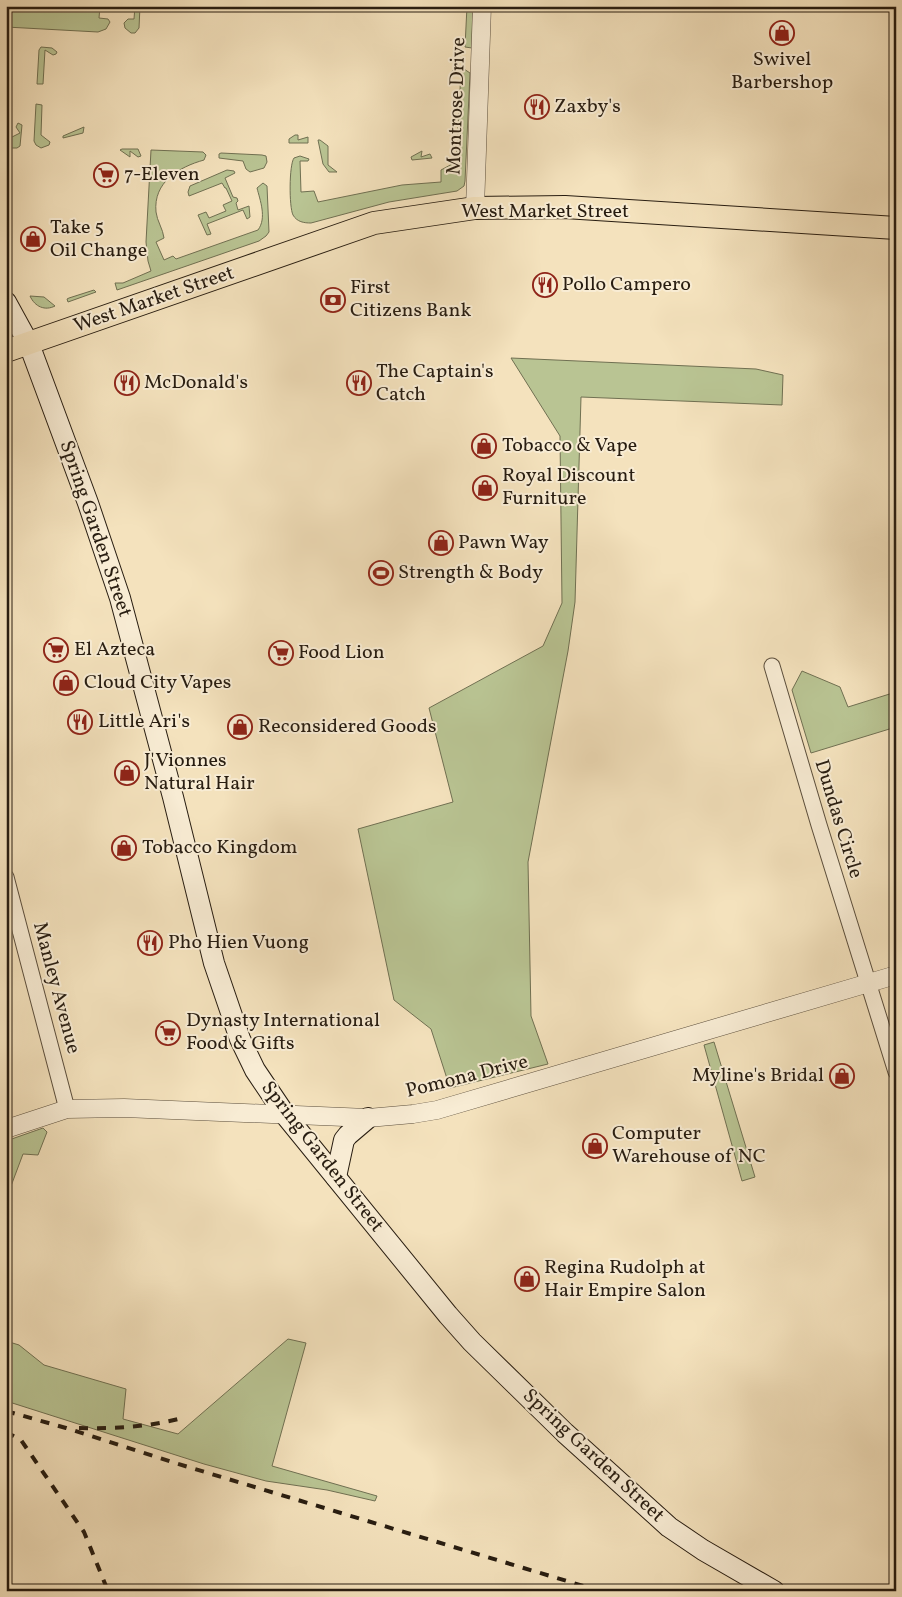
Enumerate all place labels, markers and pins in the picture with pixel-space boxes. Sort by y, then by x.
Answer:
shop icon: Swivel Barbershop [769,20,795,46]
place label: Swivel Barbershop [731,46,833,97]
place label: Zaxby's [554,93,621,121]
restaurant icon: Zaxby's [524,94,550,120]
place label: 7-Eleven [124,161,200,189]
supermarket icon: 7-Eleven [93,162,119,188]
place label: Take 5 Oil Change [50,214,147,265]
shop icon: Take 5 Oil Change [20,226,46,252]
place label: Pollo Campero [562,271,691,299]
restaurant icon: Pollo Campero [532,272,558,298]
place label: First Citizens Bank [350,274,471,325]
bank icon: First Citizens Bank [320,287,346,313]
place label: The Captain's Catch [376,358,494,409]
place label: McDonald's [144,369,248,397]
restaurant icon: McDonald's [114,370,140,396]
restaurant icon: The Captain's Catch [346,370,372,396]
place label: Tobacco & Vape [502,432,637,460]
shop icon: Tobacco & Vape [471,433,497,459]
place label: Royal Discount Furniture [502,462,635,513]
shop icon: Royal Discount Furniture [472,475,498,501]
place label: Pawn Way [458,529,549,557]
shop icon: Pawn Way [428,530,454,556]
place label: Strength & Body [398,559,543,587]
sports icon: Strength & Body [368,560,394,586]
place label: El Azteca [74,636,155,664]
supermarket icon: El Azteca [43,637,69,663]
place label: Food Lion [298,639,385,667]
supermarket icon: Food Lion [268,640,294,666]
place label: Cloud City Vapes [84,669,231,697]
shop icon: Cloud City Vapes [53,670,79,696]
place label: Little Ari's [98,708,190,736]
restaurant icon: Little Ari's [67,709,93,735]
place label: Reconsidered Goods [258,713,437,741]
shop icon: Reconsidered Goods [227,714,253,740]
place label: J'Vionnes Natural Hair [144,747,255,798]
shop icon: J'Vionnes Natural Hair [114,760,140,786]
place label: Tobacco Kingdom [142,834,298,862]
shop icon: Tobacco Kingdom [111,835,137,861]
place label: Pho Hien Vuong [168,929,309,957]
restaurant icon: Pho Hien Vuong [137,930,163,956]
place label: Dynasty International Food & Gifts [186,1007,380,1058]
supermarket icon: Dynasty International Food & Gifts [155,1020,181,1046]
place label: Myline's Bridal [692,1062,824,1090]
shop icon: Myline's Bridal [829,1063,855,1089]
place label: Computer Warehouse of NC [612,1120,766,1171]
shop icon: Computer Warehouse of NC [582,1133,608,1159]
place label: Regina Rudolph at Hair Empire Salon [544,1254,706,1305]
shop icon: Regina Rudolph at Hair Empire Salon [514,1266,540,1292]

